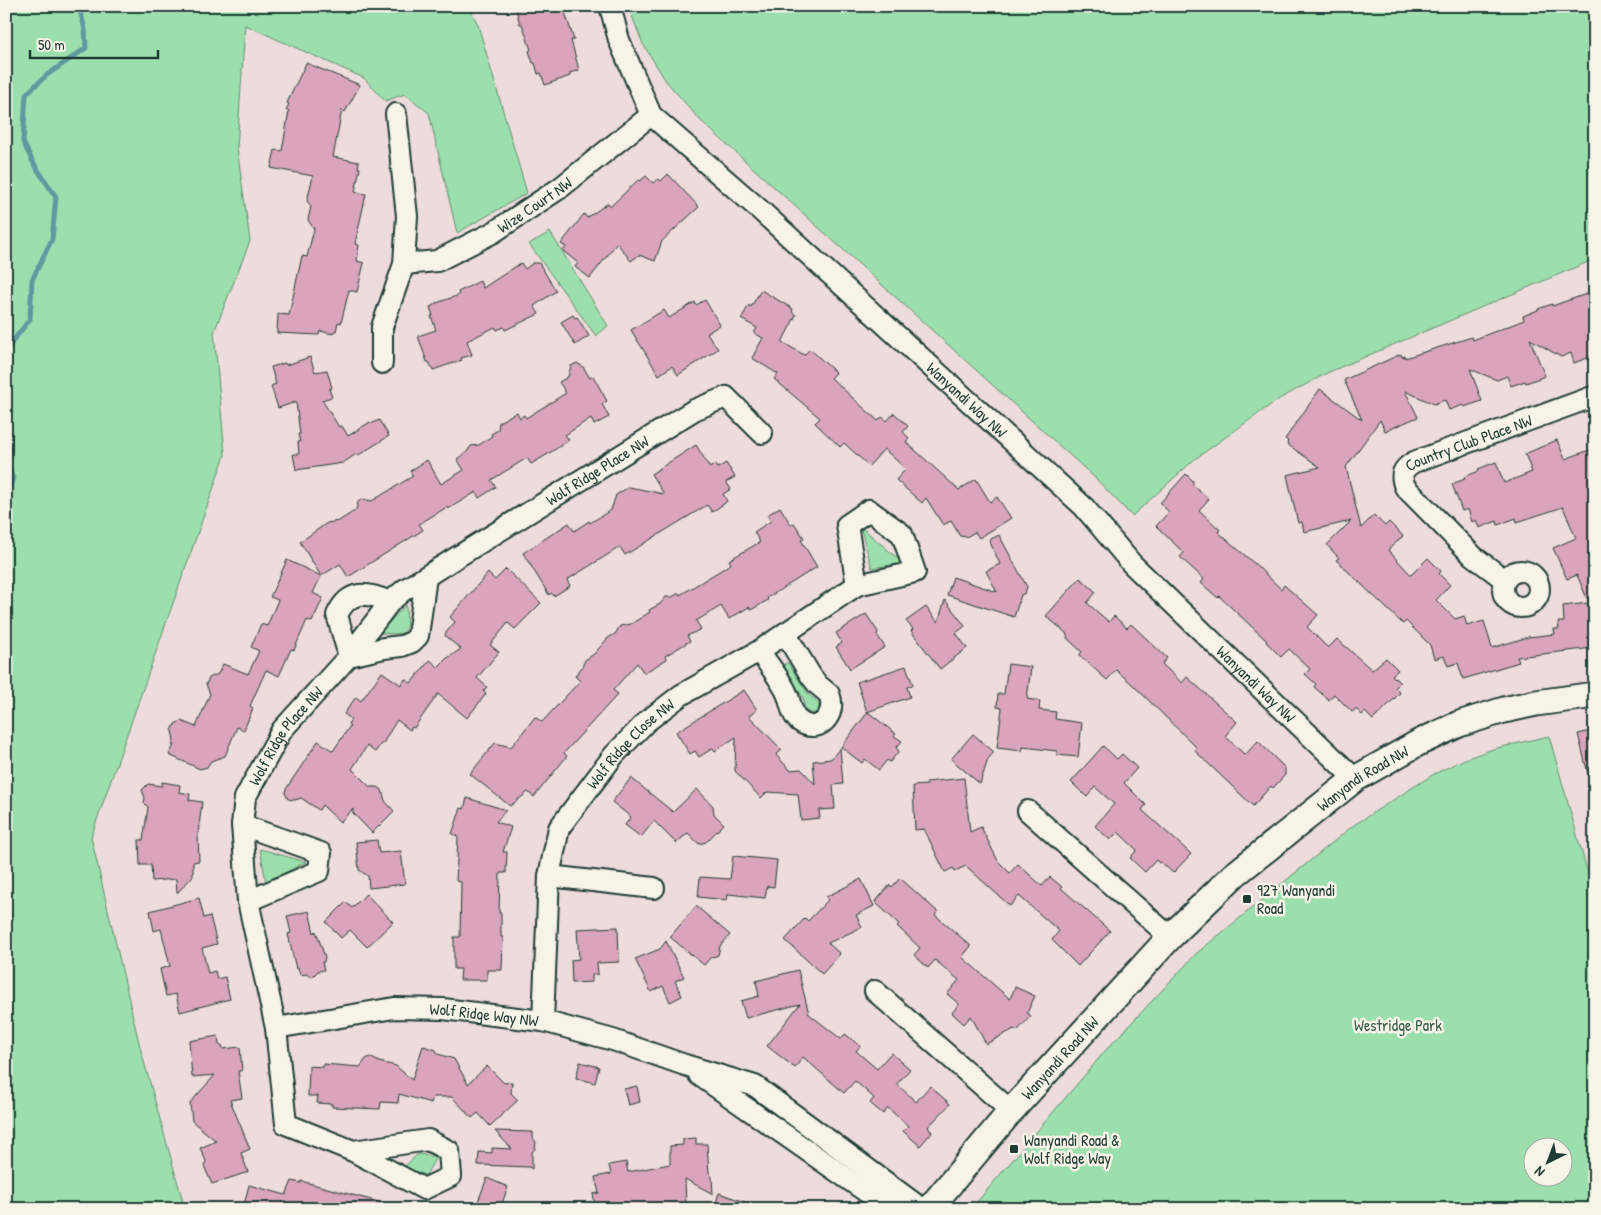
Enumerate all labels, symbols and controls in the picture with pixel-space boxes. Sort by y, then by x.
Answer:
scale bar [30,28,158,60]
text: 50 m [38,34,65,55]
street label: Wize Court NW [493,172,577,238]
street label: Wanyandi Way NW [922,357,1012,442]
street label: Country Club Place NW [1400,409,1535,476]
street label: Wolf Ridge Place NW [541,430,653,510]
street label: Wanyandi Way NW [1212,640,1301,727]
street label: Wolf Ridge Place NW [243,681,328,789]
street label: Wolf Ridge Close NW [581,693,679,793]
street label: Wanyandi Road NW [1312,740,1412,816]
place label: 927 Wanyandi Road [1257,879,1335,919]
marker: 927 Wanyandi Road [1241,893,1253,905]
street label: Wolf Ridge Way NW [429,998,540,1031]
street label: Wanyandi Road NW [1016,1011,1104,1104]
park label: Westridge Park [1354,1014,1442,1036]
place label: Wanyandi Road & Wolf Ridge Way [1024,1129,1120,1169]
north arrow [1524,1138,1574,1188]
marker: Wanyandi Road & Wolf Ridge Way [1008,1143,1020,1155]
text: N [1529,1162,1548,1182]

